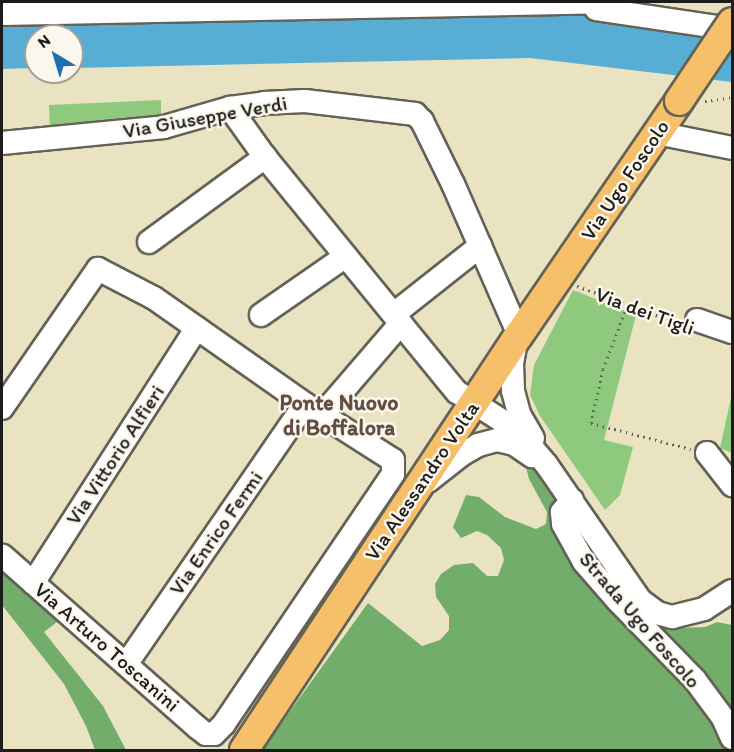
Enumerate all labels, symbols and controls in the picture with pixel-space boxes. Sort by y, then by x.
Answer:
north arrow [24,24,84,84]
text: N [34,30,54,52]
street label: Via Giuseppe Verdi [121,90,289,144]
street label: Via Ugo Foscolo [575,115,675,245]
street label: Via dei Tigli [592,281,698,341]
street label: Via Vittorio Alfieri [60,380,170,530]
district label: Ponte Nuovo di Boffalora [280,389,398,440]
street label: Via Alessandro Volta [360,397,484,565]
street label: Via Enrico Fermi [164,466,268,600]
street label: Strada Ugo Foscolo [574,547,706,693]
street label: Via Arturo Toscanini [30,578,184,716]

